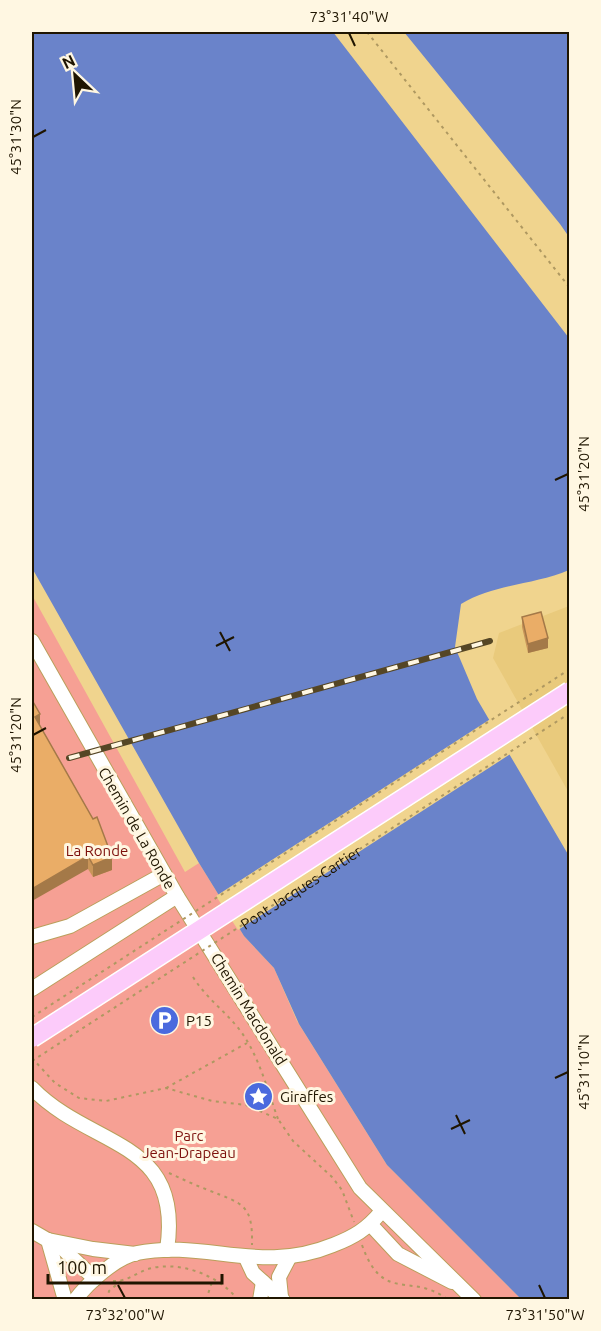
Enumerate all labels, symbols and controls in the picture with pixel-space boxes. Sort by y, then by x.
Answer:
text: 73°31'40"W [309,8,389,25]
north arrow [45,45,105,105]
text: N [59,51,78,72]
text: 45°31'30"N [7,99,24,175]
text: 45°31'20"N [575,436,592,512]
text: 45°31'20"N [7,697,24,773]
street label: Chemin de La Ronde [95,764,179,892]
park label: La Ronde [66,841,128,859]
street label: Pont Jacques-Cartier [237,842,364,932]
street label: Chemin Macdonald [208,950,290,1068]
parking icon: P15 [149,1004,181,1036]
place label: P15 [186,1012,212,1029]
text: 45°31'10"N [575,1034,592,1110]
place icon: Giraffes [243,1080,275,1112]
place label: Giraffes [280,1088,333,1105]
park label: Parc Jean-Drapeau [142,1127,236,1161]
scale bar [48,1247,222,1285]
text: 100 m [57,1257,107,1277]
text: 73°32'00"W [85,1306,165,1323]
text: 73°31'50"W [505,1306,585,1323]

